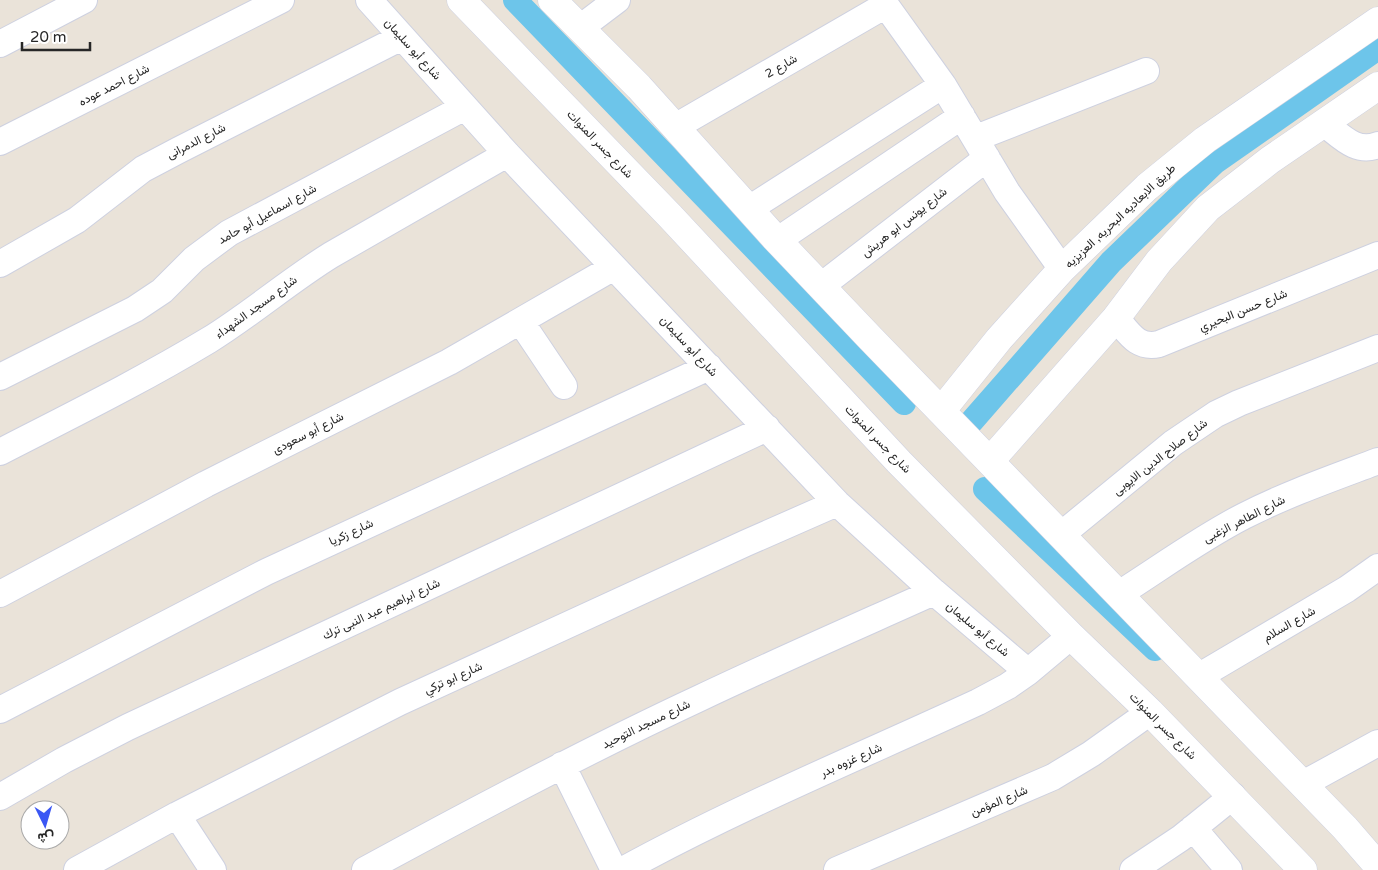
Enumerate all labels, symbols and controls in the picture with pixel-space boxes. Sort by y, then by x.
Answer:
street label: شارع أبو سليمان [380,15,444,84]
scale bar [22,20,90,52]
text: 20 m [30,28,67,46]
street label: شارع 2 [762,51,801,82]
street label: شارع احمد عوده [76,61,153,111]
street label: شارع جسر المنوات [563,107,636,182]
street label: شارع الدمرانى [164,120,229,164]
street label: طريق الابعاديه البحريه, العزيزيه [1062,161,1179,272]
street label: شارع اسماعيل أبو حامد [215,181,320,249]
street label: شارع يونس ابو هريش [858,184,951,261]
street label: شارع مسجد الشهداء [212,273,301,343]
street label: شارع حسن البحيري [1197,286,1290,337]
street label: شارع أبو سليمان [656,313,721,381]
street label: شارع جسر المنوات [841,402,914,477]
street label: شارع أبو سعودى [270,409,347,459]
street label: شارع صلاح الدين الايوبى [1110,416,1211,500]
street label: شارع الطاهر الزغبى [1201,492,1288,547]
street label: شارع زكريا [327,516,376,550]
street label: شارع ابراهيم عبد النبى ترك [320,576,443,644]
street label: شارع أبو سليمان [942,599,1012,661]
street label: شارع السلام [1260,603,1319,646]
street label: شارع ابو تركي [422,659,486,700]
street label: شارع جسر المنوات [1125,690,1199,764]
street label: شارع مسجد التوحيد [600,697,693,753]
street label: شارع غزوه بدر [817,740,885,782]
street label: شارع المؤمن [968,783,1030,821]
north arrow [20,800,70,850]
text: ش [37,828,55,847]

